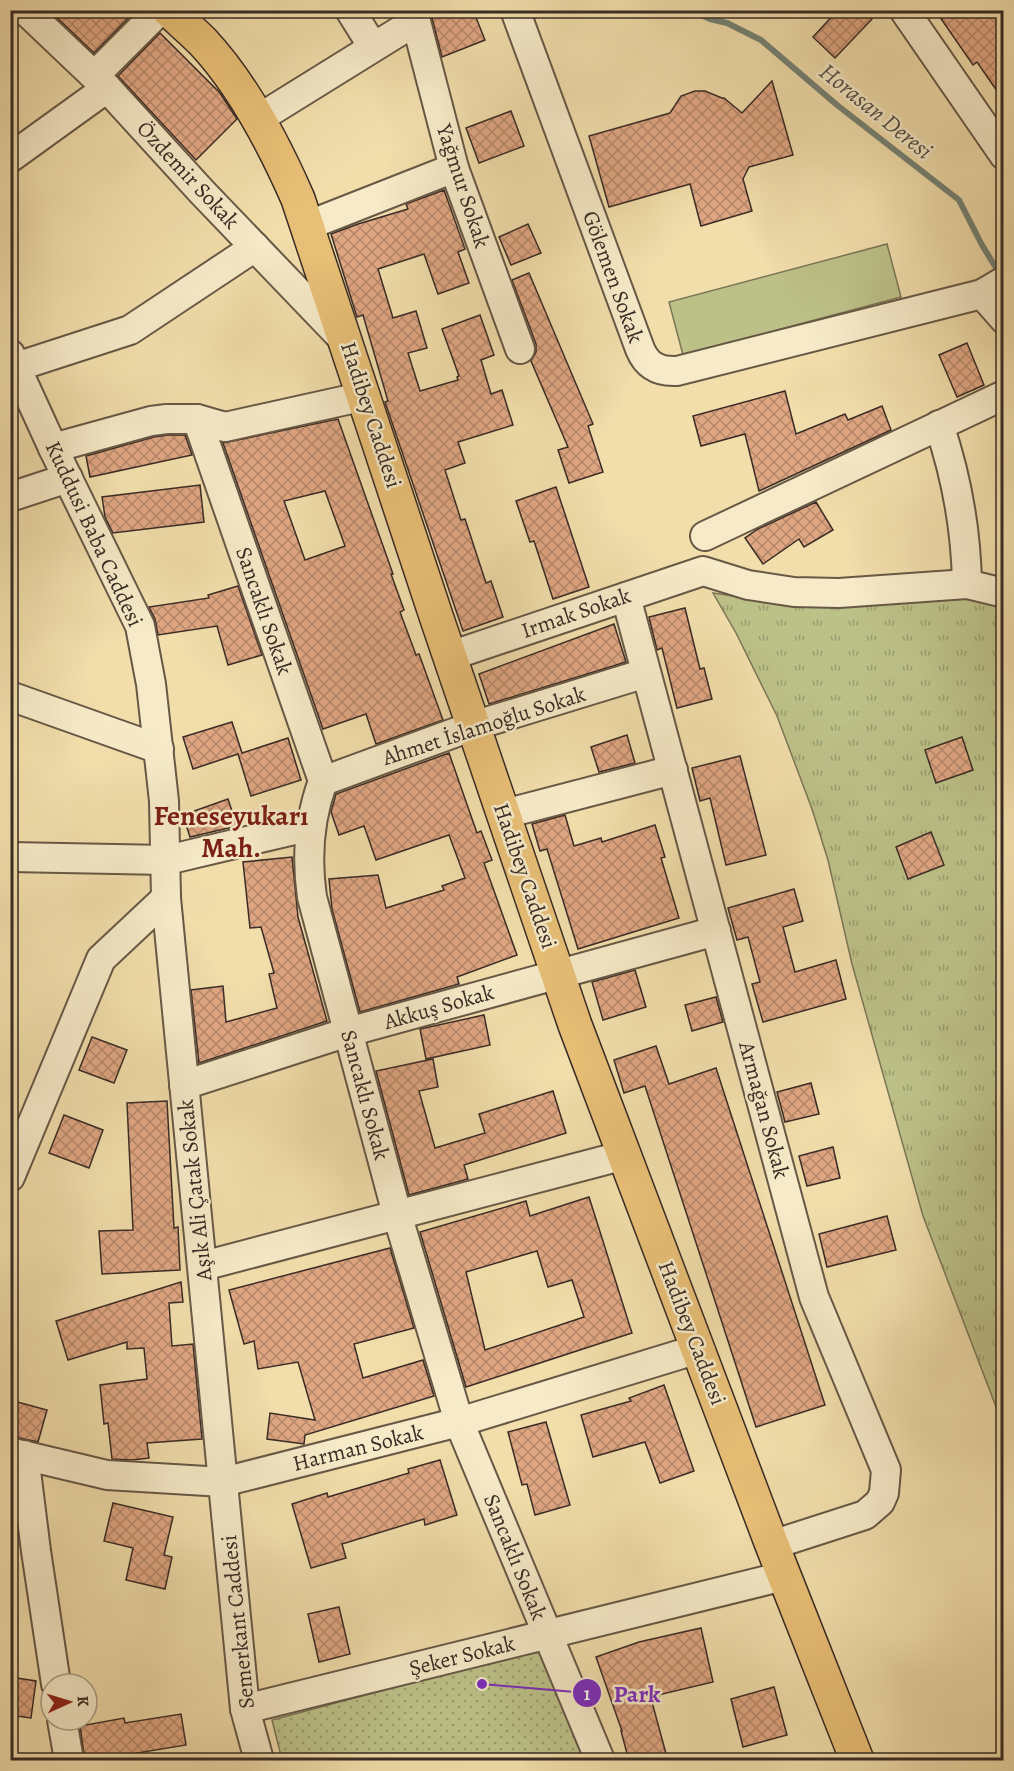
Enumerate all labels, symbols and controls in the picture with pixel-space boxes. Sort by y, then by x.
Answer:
water label: Horasan Deresi [813,55,939,167]
street label: Özdemir Sokak [130,114,246,236]
street label: Yağmur Sokak [429,119,497,252]
street label: Gölemen Sokak [575,207,651,347]
street label: Hadibey Caddesi [333,338,409,492]
street label: Kuddusi Baba Caddesi [38,436,150,632]
street label: Sancaklı Sokak [228,543,300,679]
street label: Irmak Sokak [517,580,635,646]
street label: Ahmet İslamoğlu Sokak [378,679,589,773]
district label: Feneseyukarı Mah. [153,797,309,867]
street label: Hadibey Caddesi [486,799,564,953]
street label: Akkuş Sokak [379,977,498,1037]
street label: Sancaklı Sokak [333,1027,397,1163]
street label: Armağan Sokak [731,1037,797,1182]
street label: Aşık Ali Çatak Sokak [171,1098,220,1283]
street label: Hadibey Caddesi [651,1257,733,1409]
street label: Harman Sokak [290,1417,427,1479]
street label: Sancaklı Sokak [476,1489,554,1625]
street label: Semerkant Caddesi [214,1534,262,1710]
street label: Şeker Sokak [406,1628,518,1684]
north arrow [39,1672,99,1732]
callout: Park [572,1672,673,1714]
text: Park [614,1678,661,1710]
text: 1 [584,1682,591,1706]
text: K [72,1695,94,1708]

